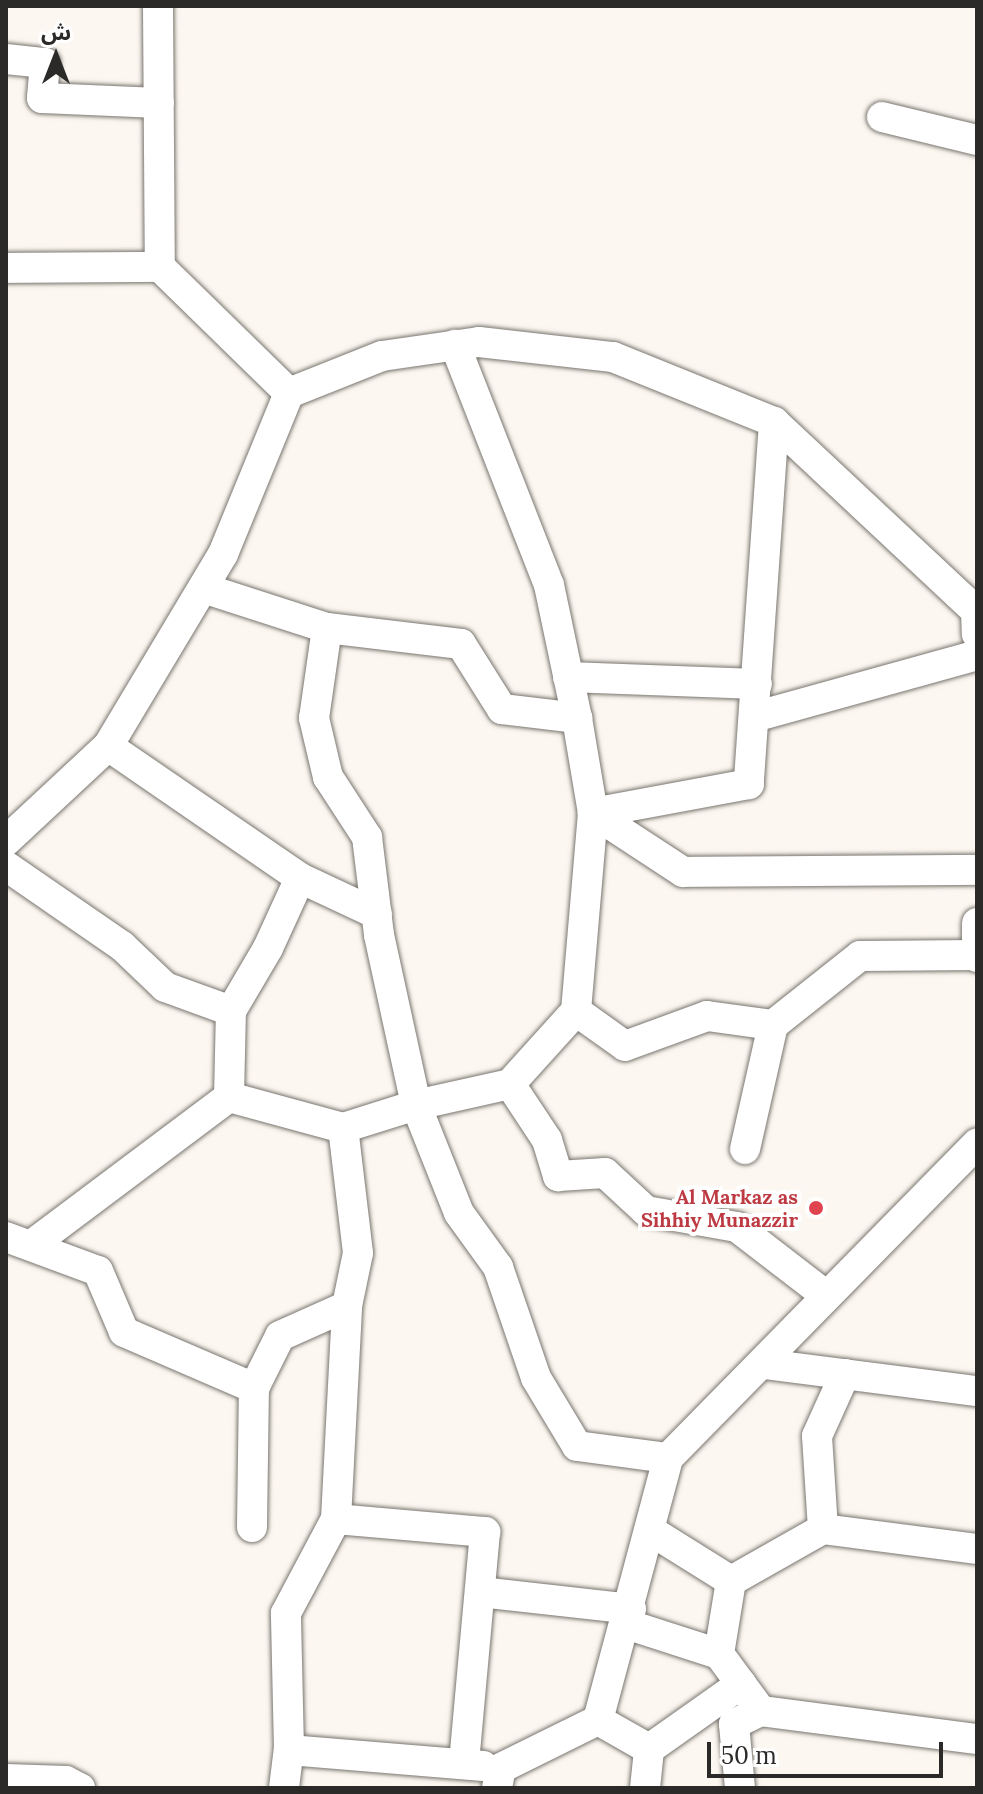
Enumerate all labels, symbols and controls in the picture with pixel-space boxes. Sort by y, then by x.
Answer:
north arrow [16,16,96,96]
text: ش [41,18,71,46]
place label: Al Markaz as Sihhiy Munazzir [641,1184,798,1231]
marker: Al Markaz as Sihhiy Munazzir [805,1197,827,1219]
scale bar [711,1726,947,1776]
text: 50 m [721,1740,777,1771]

